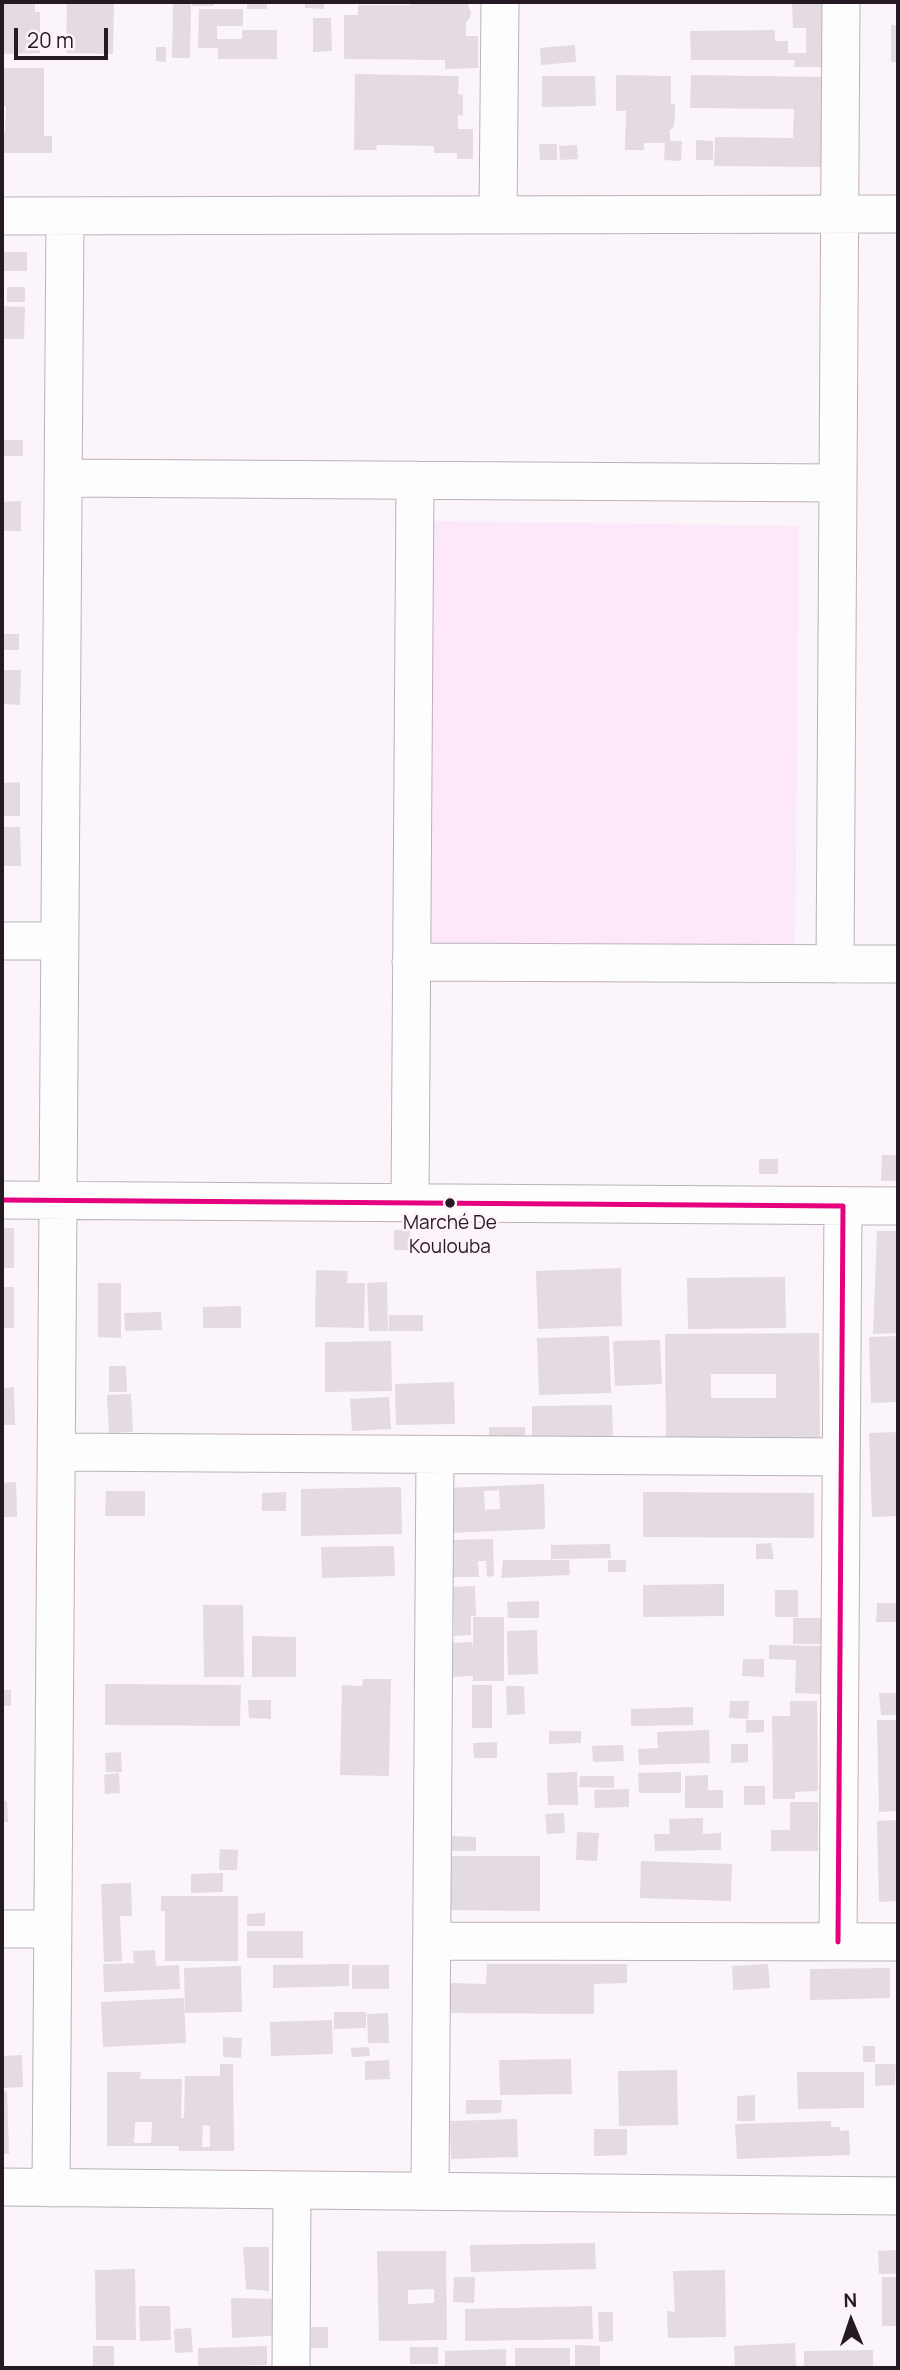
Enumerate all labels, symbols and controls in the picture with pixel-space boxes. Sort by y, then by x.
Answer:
scale bar [18,14,112,58]
text: 20 m [27,26,74,54]
marker: Marché De Koulouba [443,1196,457,1210]
place label: Marché De Koulouba [403,1213,497,1257]
north arrow [816,2286,886,2356]
text: N [843,2287,858,2313]

